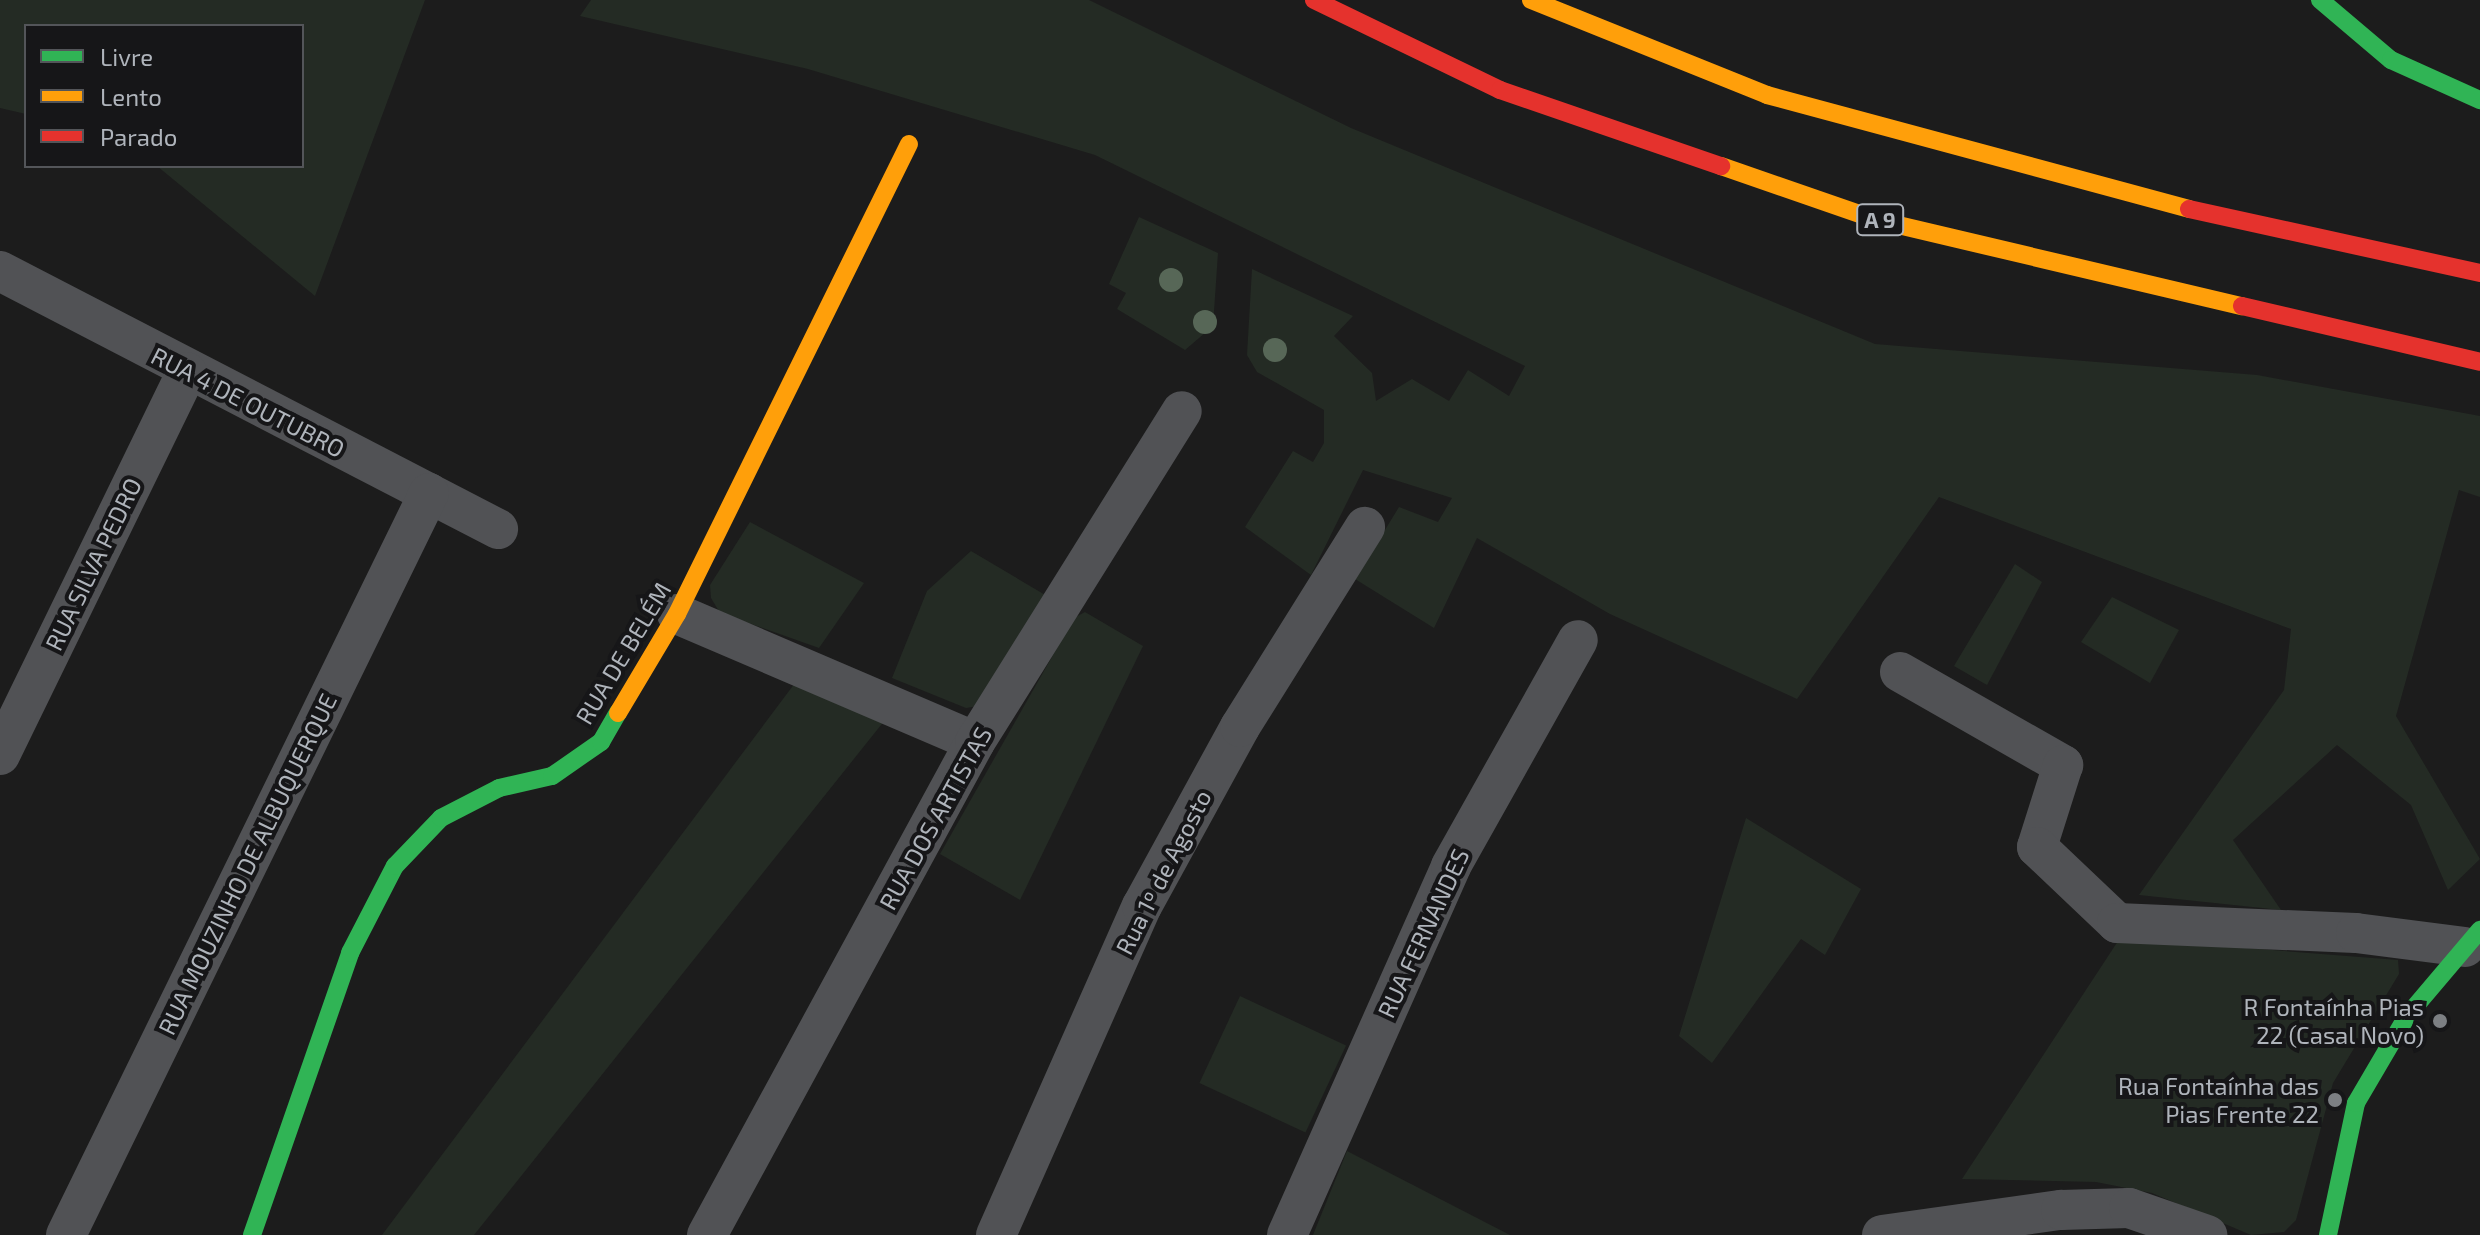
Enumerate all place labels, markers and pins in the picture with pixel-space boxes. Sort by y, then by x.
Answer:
place label: R Fontaínha Pias 22 (Casal Novo) [2243,993,2424,1049]
marker: R Fontaínha Pias 22 (Casal Novo) [2431,1012,2449,1030]
place label: Rua Fontaínha das Pias Frente 22 [2118,1072,2319,1128]
marker: Rua Fontaínha das Pias Frente 22 [2326,1091,2344,1109]

